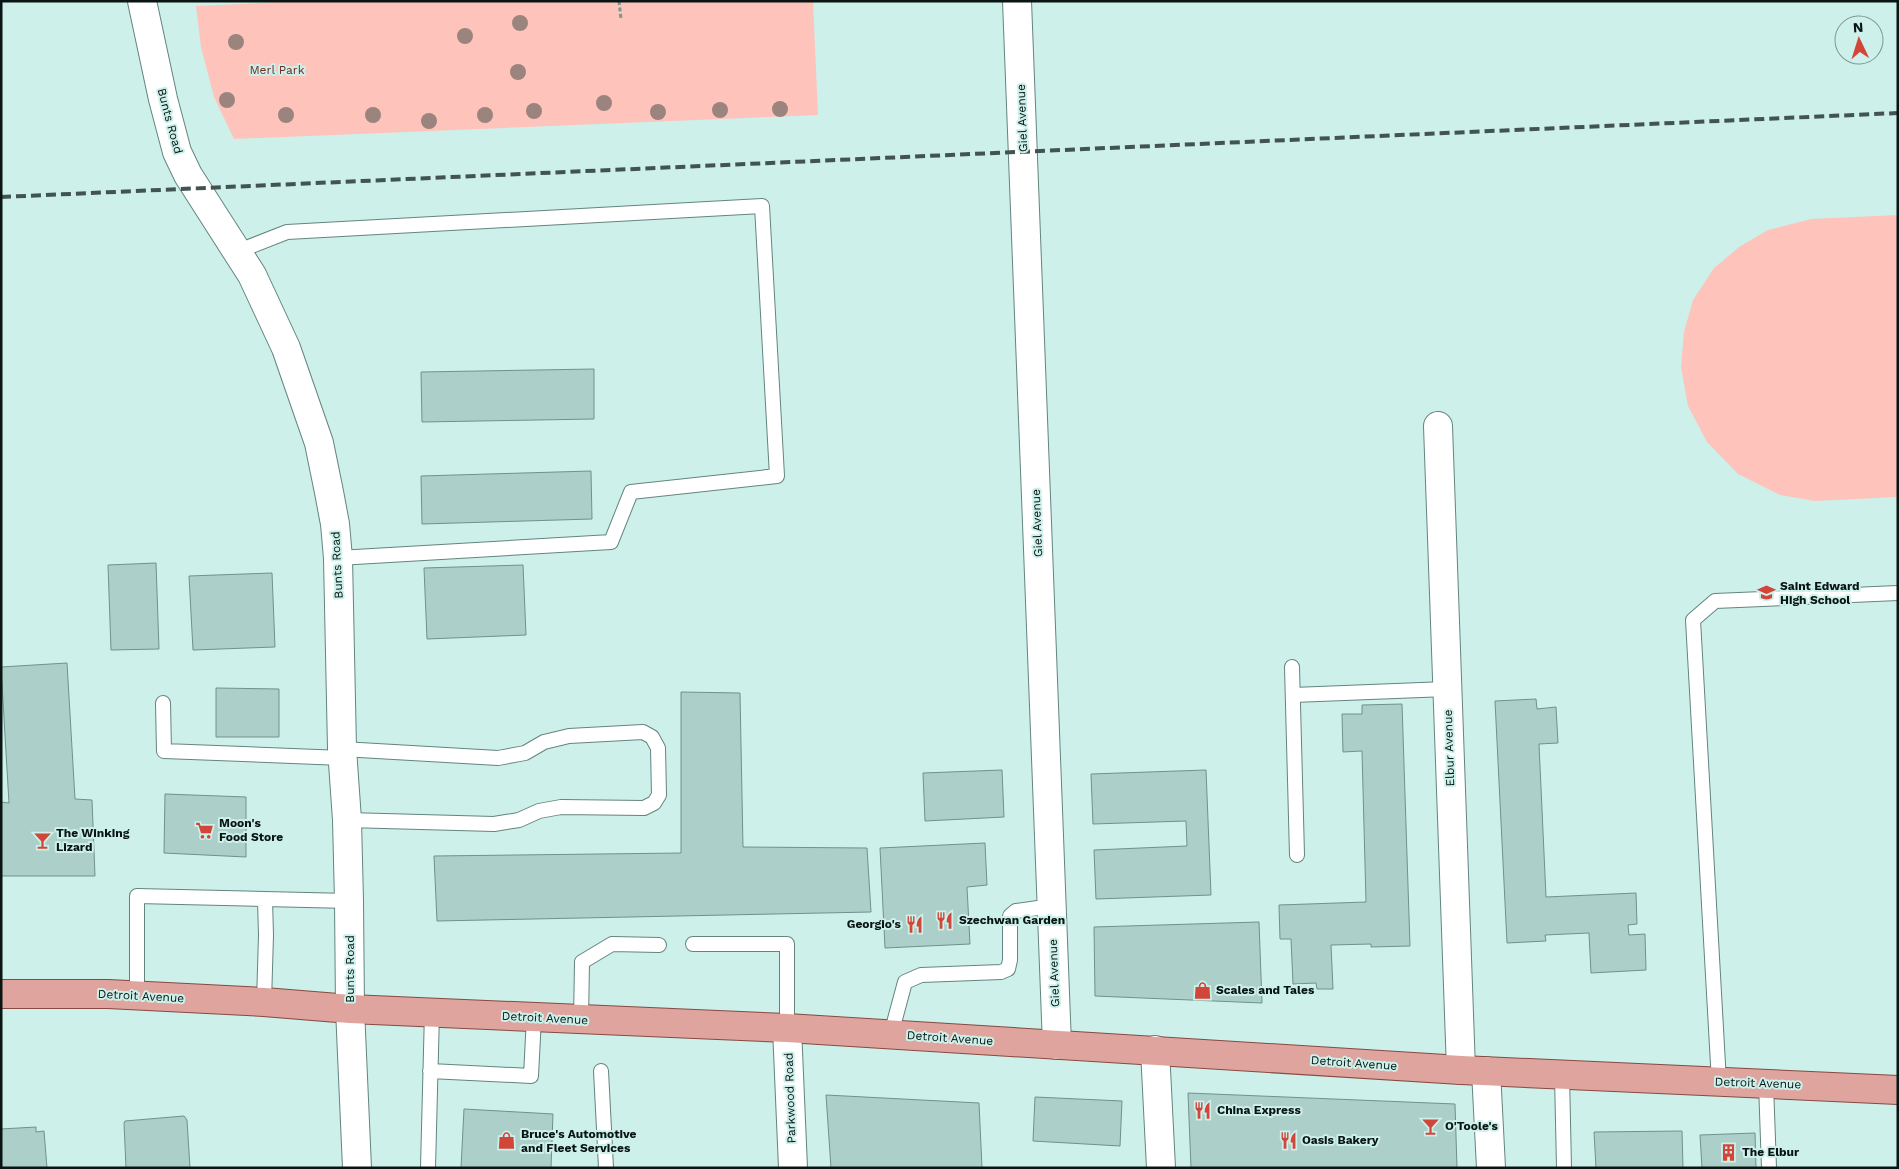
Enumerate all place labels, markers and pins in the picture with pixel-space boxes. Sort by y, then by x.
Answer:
place label: Saint Edward High School [1780,579,1860,607]
school or university icon: Saint Edward High School [1756,583,1776,603]
place label: Moon's Food Store [219,816,283,844]
supermarket icon: Moon's Food Store [195,820,215,840]
place label: The Winking Lizard [56,826,130,854]
bar icon: The Winking Lizard [32,830,52,850]
restaurant icon: Szechwan Garden [935,910,955,930]
place label: Szechwan Garden [959,913,1065,927]
restaurant icon: Georgio's [905,914,925,934]
place label: Georgio's [847,917,902,931]
shop icon: Scales and Tales [1192,980,1212,1000]
place label: Scales and Tales [1216,983,1315,997]
restaurant icon: China Express [1193,1100,1213,1120]
place label: China Express [1217,1103,1301,1117]
bar icon: O'Toole's [1421,1116,1441,1136]
place label: O'Toole's [1445,1119,1498,1133]
place label: Bruce's Automotive and Fleet Services [521,1127,637,1155]
restaurant icon: Oasis Bakery [1278,1130,1298,1150]
shop icon: Bruce's Automotive and Fleet Services [497,1131,517,1151]
place label: Oasis Bakery [1302,1133,1379,1147]
building icon: The Elbur [1718,1142,1738,1162]
place label: The Elbur [1742,1145,1800,1159]

